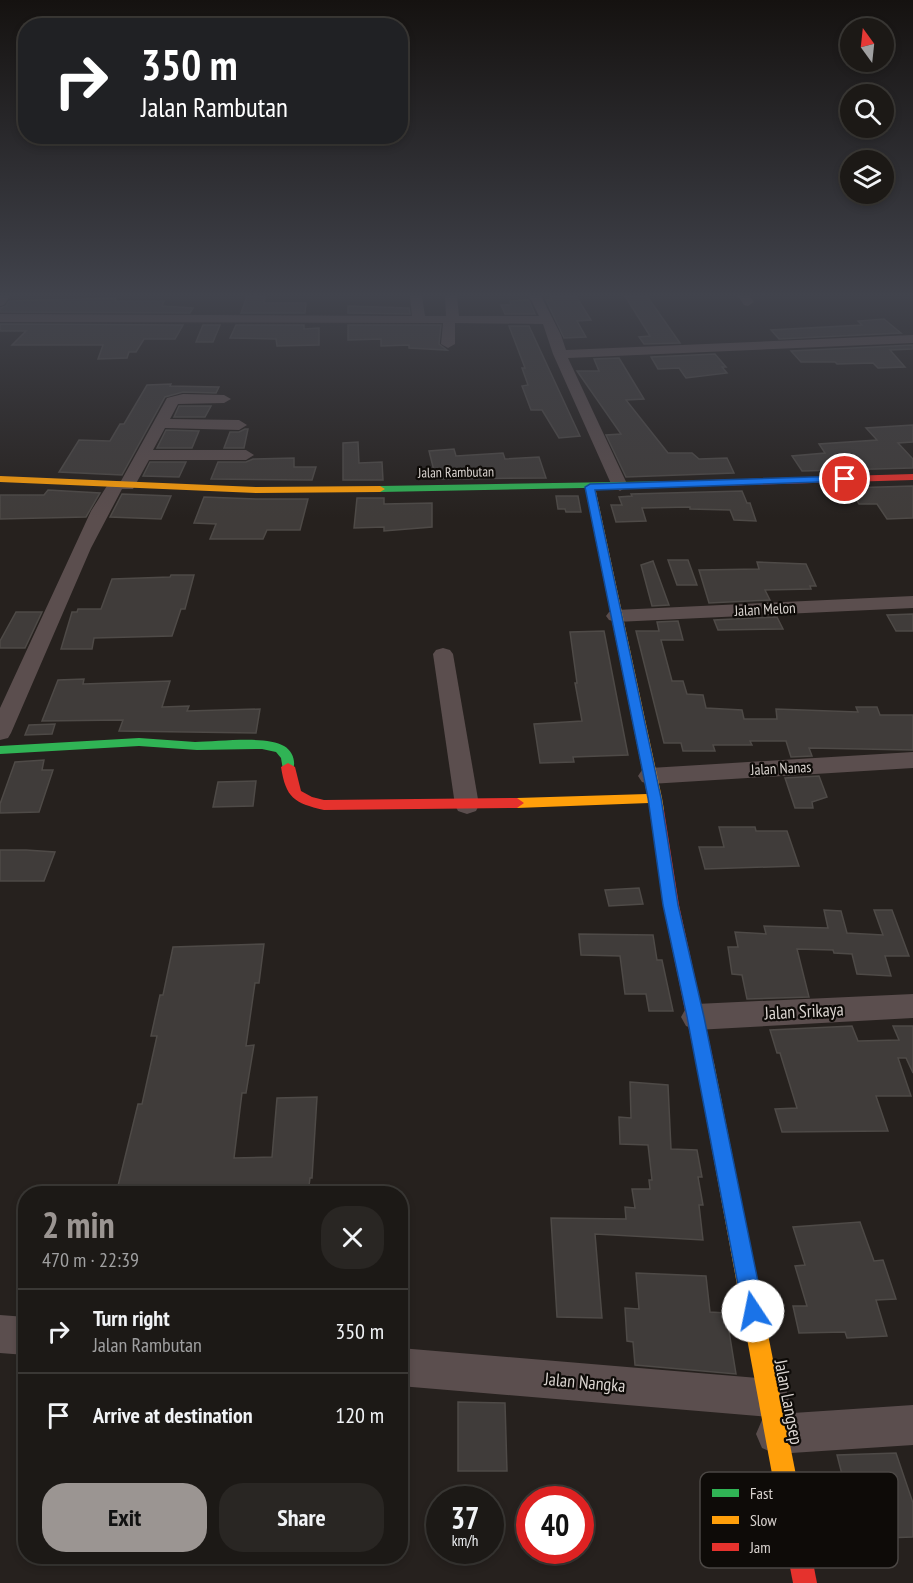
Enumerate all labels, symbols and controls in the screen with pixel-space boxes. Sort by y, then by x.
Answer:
north arrow [840,18,894,72]
map controls [840,18,894,204]
text: 350 m [141,37,238,92]
icon: right [42,42,120,120]
button: search [840,84,894,138]
text: Jalan Rambutan [141,90,288,124]
button: layers [840,150,894,204]
pin [819,453,870,504]
street label: Jalan Rambutan [417,462,494,482]
icon: arrive [828,462,861,495]
street label: Jalan Melon [733,598,796,620]
street label: Jalan Nanas [749,757,812,779]
street label: Jalan Srikaya [763,997,844,1025]
text: 2 min [42,1201,115,1248]
button: close [321,1206,384,1269]
text: 470 m · 22:39 [42,1247,139,1273]
position arrow [721,1279,785,1343]
text: Turn right [93,1304,170,1332]
icon: right [42,1315,75,1348]
text: 350 m [335,1317,384,1345]
text: Jalan Rambutan [93,1332,202,1358]
street label: Jalan Langsep [769,1357,809,1447]
street label: Jalan Nangka [542,1367,627,1397]
icon: arrive [42,1399,75,1432]
text: Arrive at destination [93,1401,253,1429]
text: 120 m [335,1401,384,1429]
legend [700,1472,898,1568]
button: Exit [42,1483,207,1552]
button: Share [219,1483,384,1552]
text: Fast [750,1483,773,1503]
speed limit sign: 40 [516,1486,594,1564]
text: 37 [451,1498,479,1537]
text: Slow [750,1510,777,1530]
text: km/h [452,1531,478,1550]
text: Jam [749,1537,771,1557]

